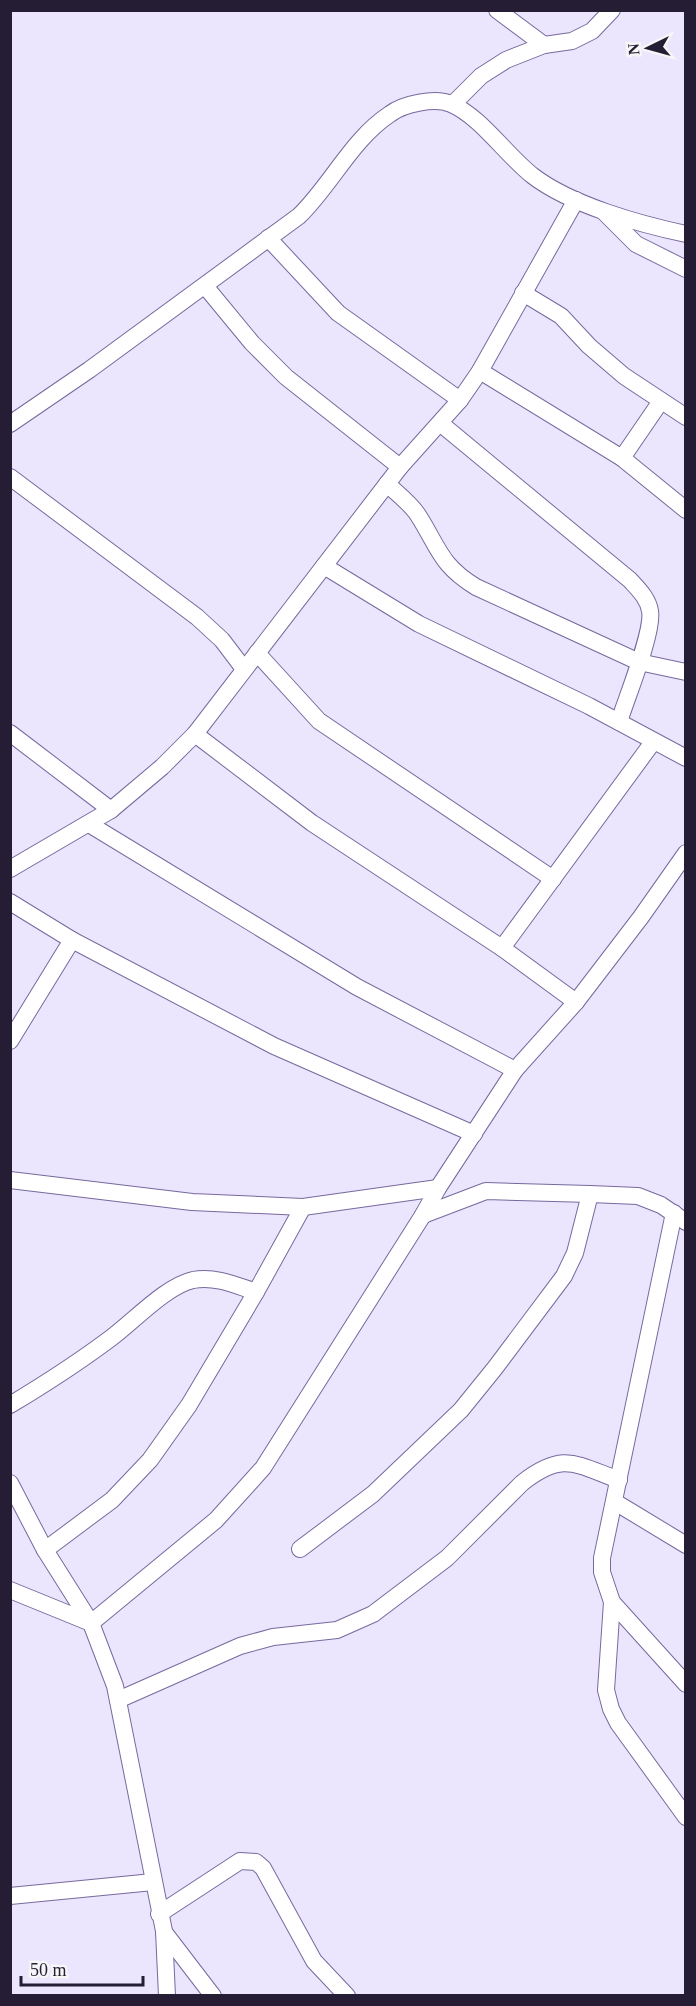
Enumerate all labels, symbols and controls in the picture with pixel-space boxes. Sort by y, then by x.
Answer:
north arrow [618,18,678,78]
text: N [625,42,643,56]
scale bar [21,1949,142,1987]
text: 50 m [30,1960,67,1980]

